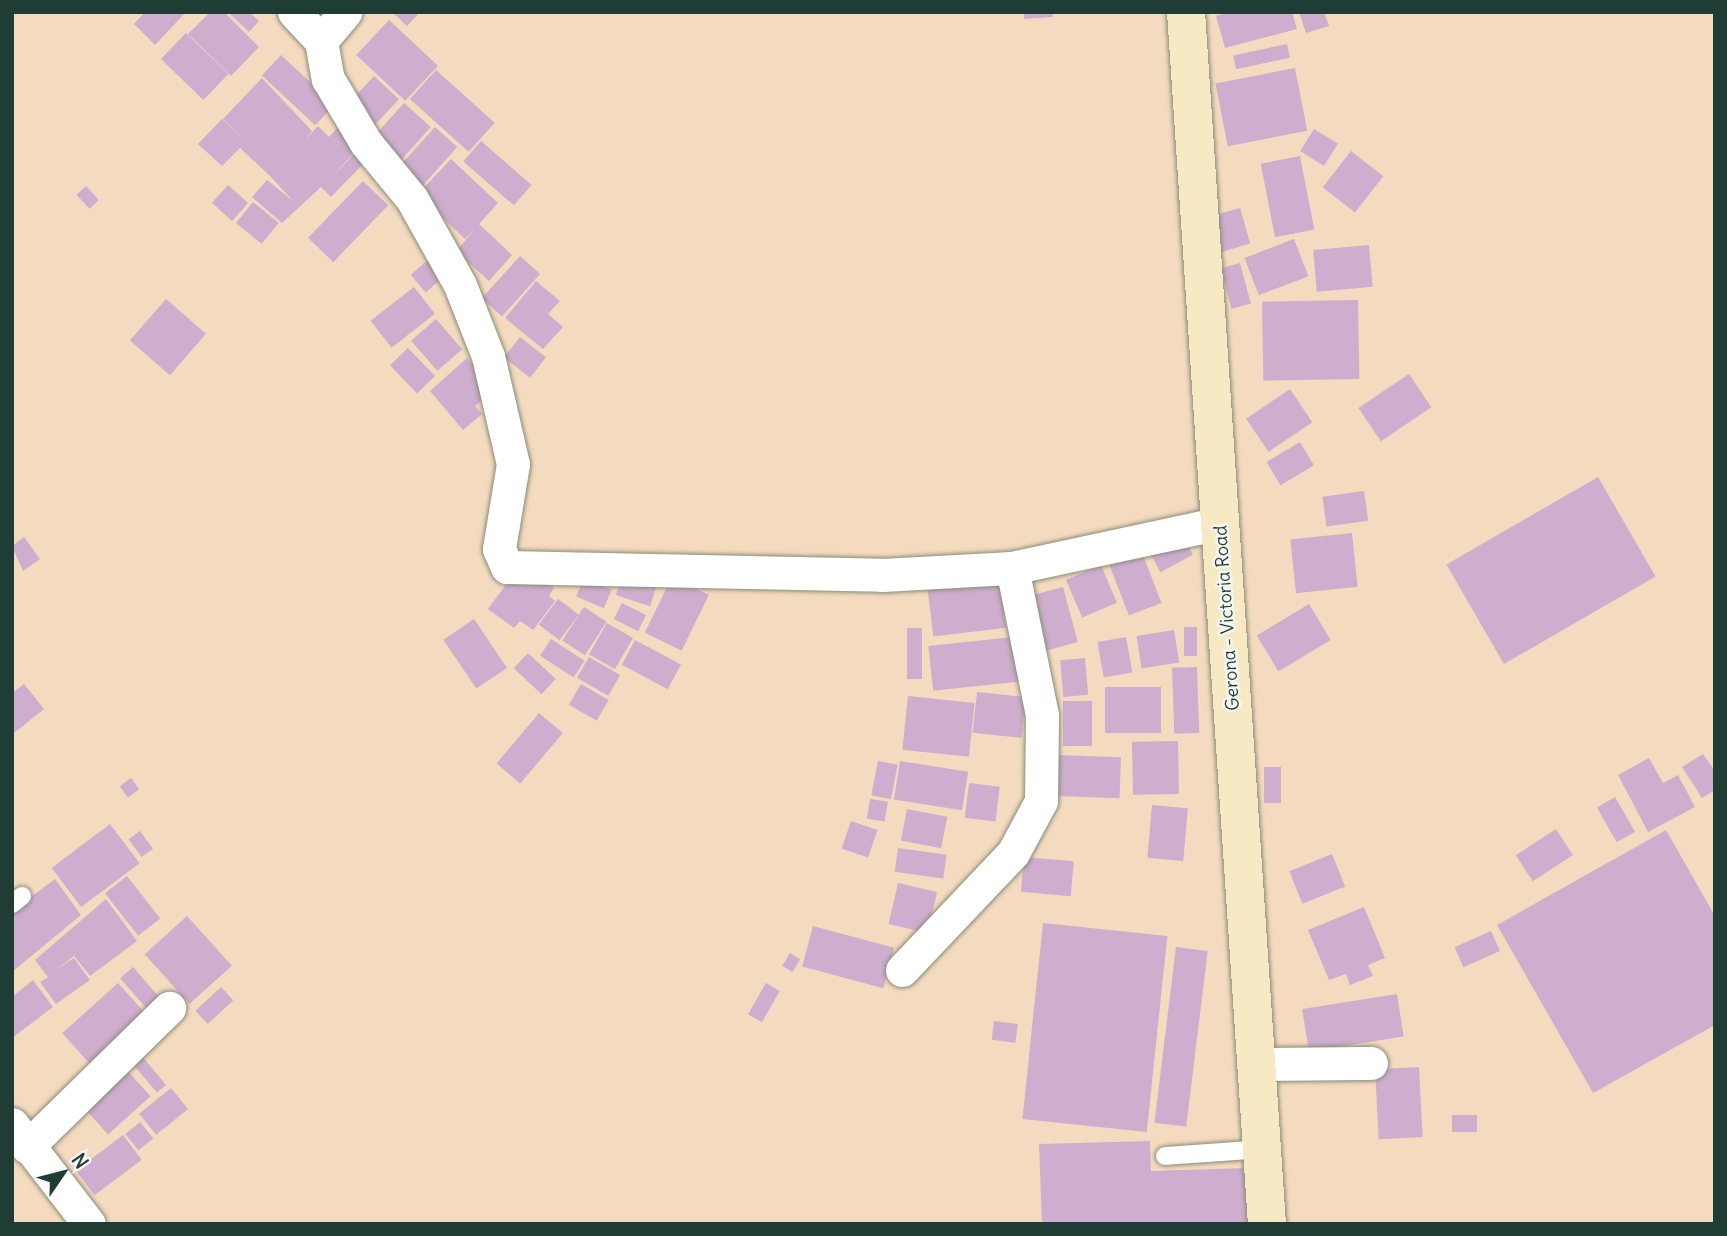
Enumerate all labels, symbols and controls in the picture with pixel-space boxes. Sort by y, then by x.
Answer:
street label: Gerona - Victoria Road [1210,525,1244,711]
north arrow [28,1138,98,1208]
text: N [67,1149,94,1173]

